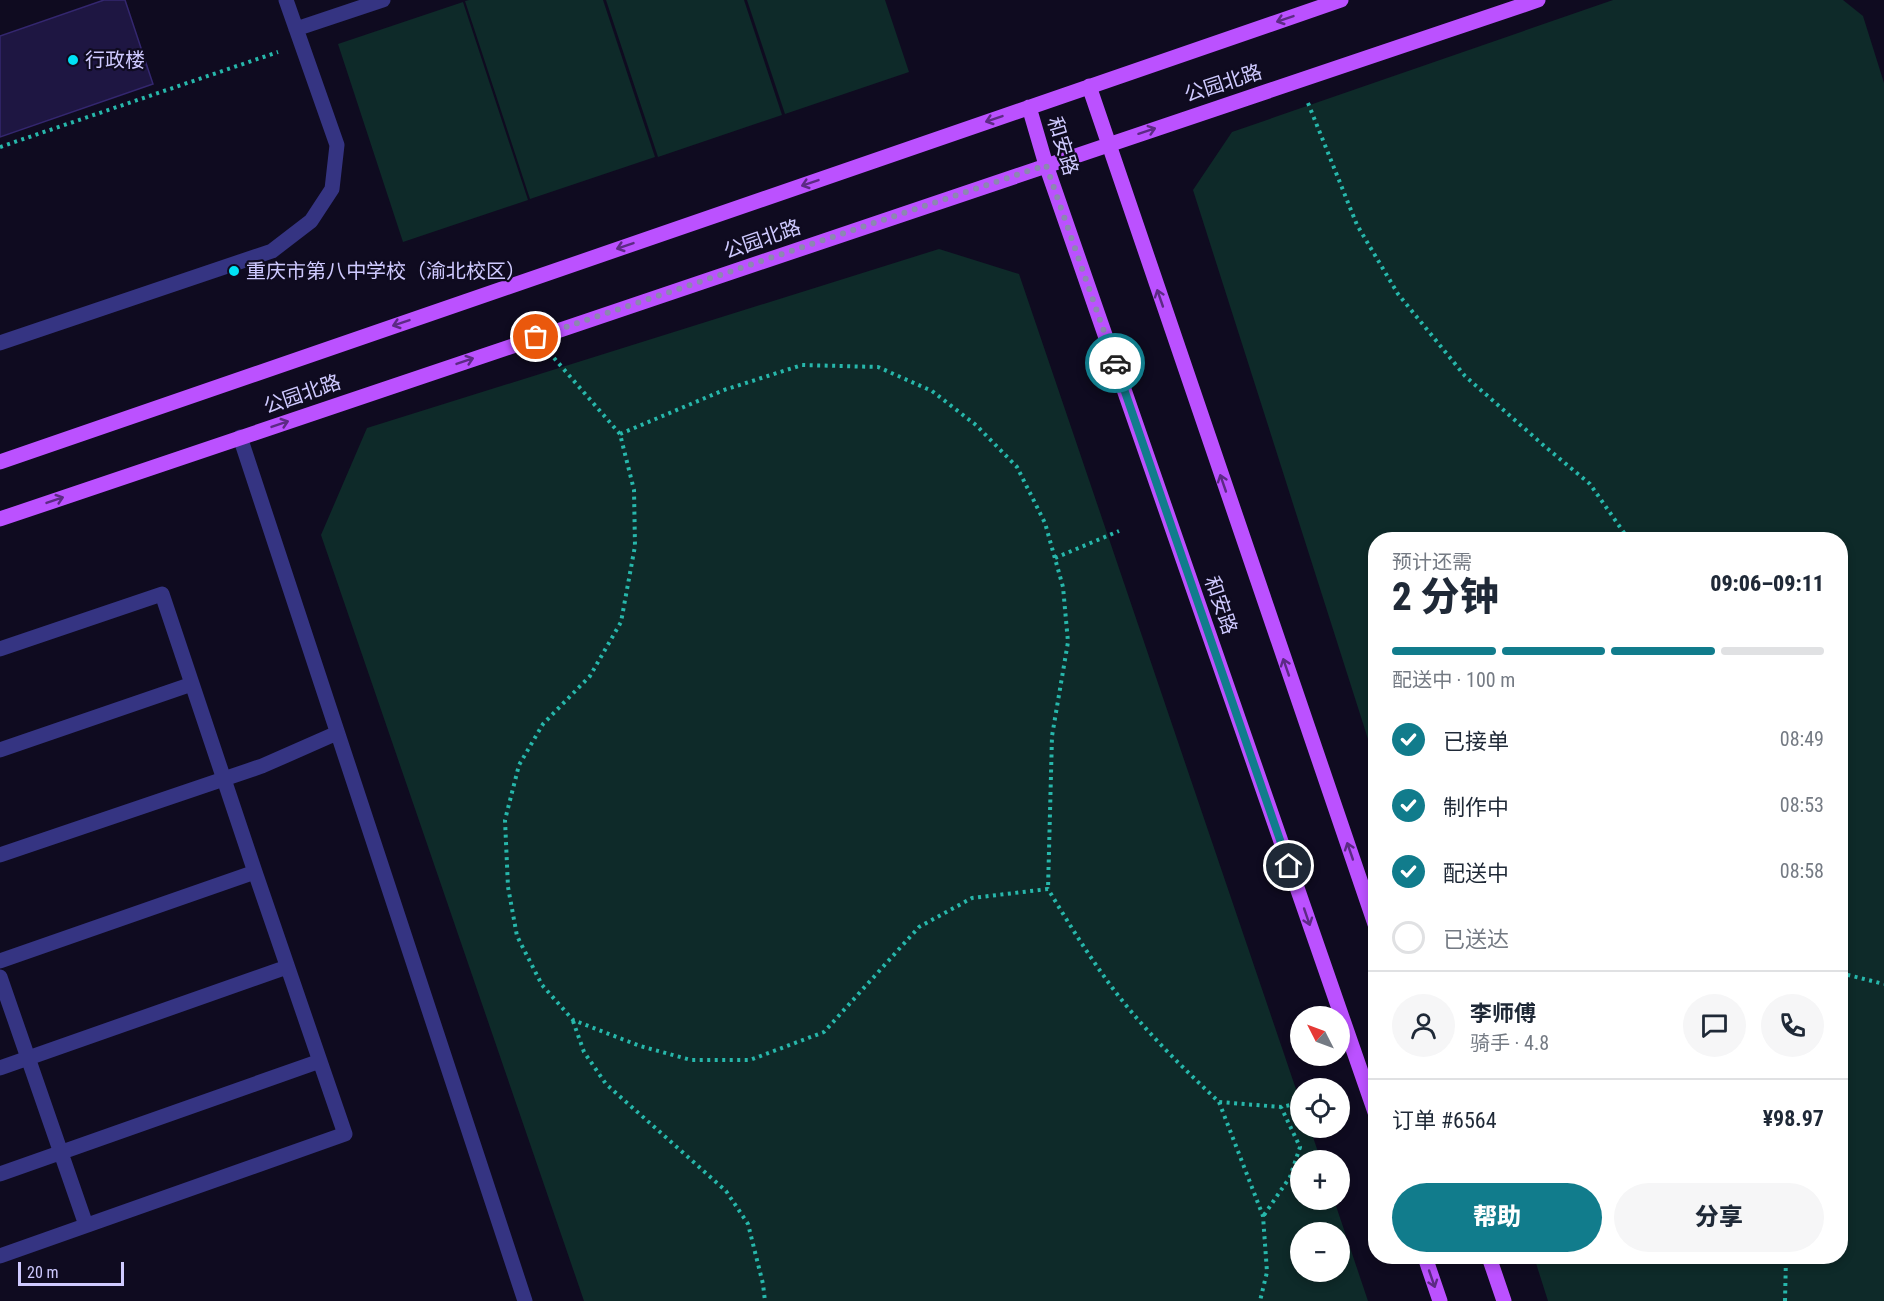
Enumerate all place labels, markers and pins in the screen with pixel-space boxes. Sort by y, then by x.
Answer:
place label: 行政楼 [85,48,145,72]
marker: 行政楼 [66,53,80,67]
place label: 重庆市第八中学校（渝北校区） [246,259,526,283]
marker: 重庆市第八中学校（渝北校区） [227,264,241,278]
pin [510,311,561,362]
pin [1263,840,1314,891]

